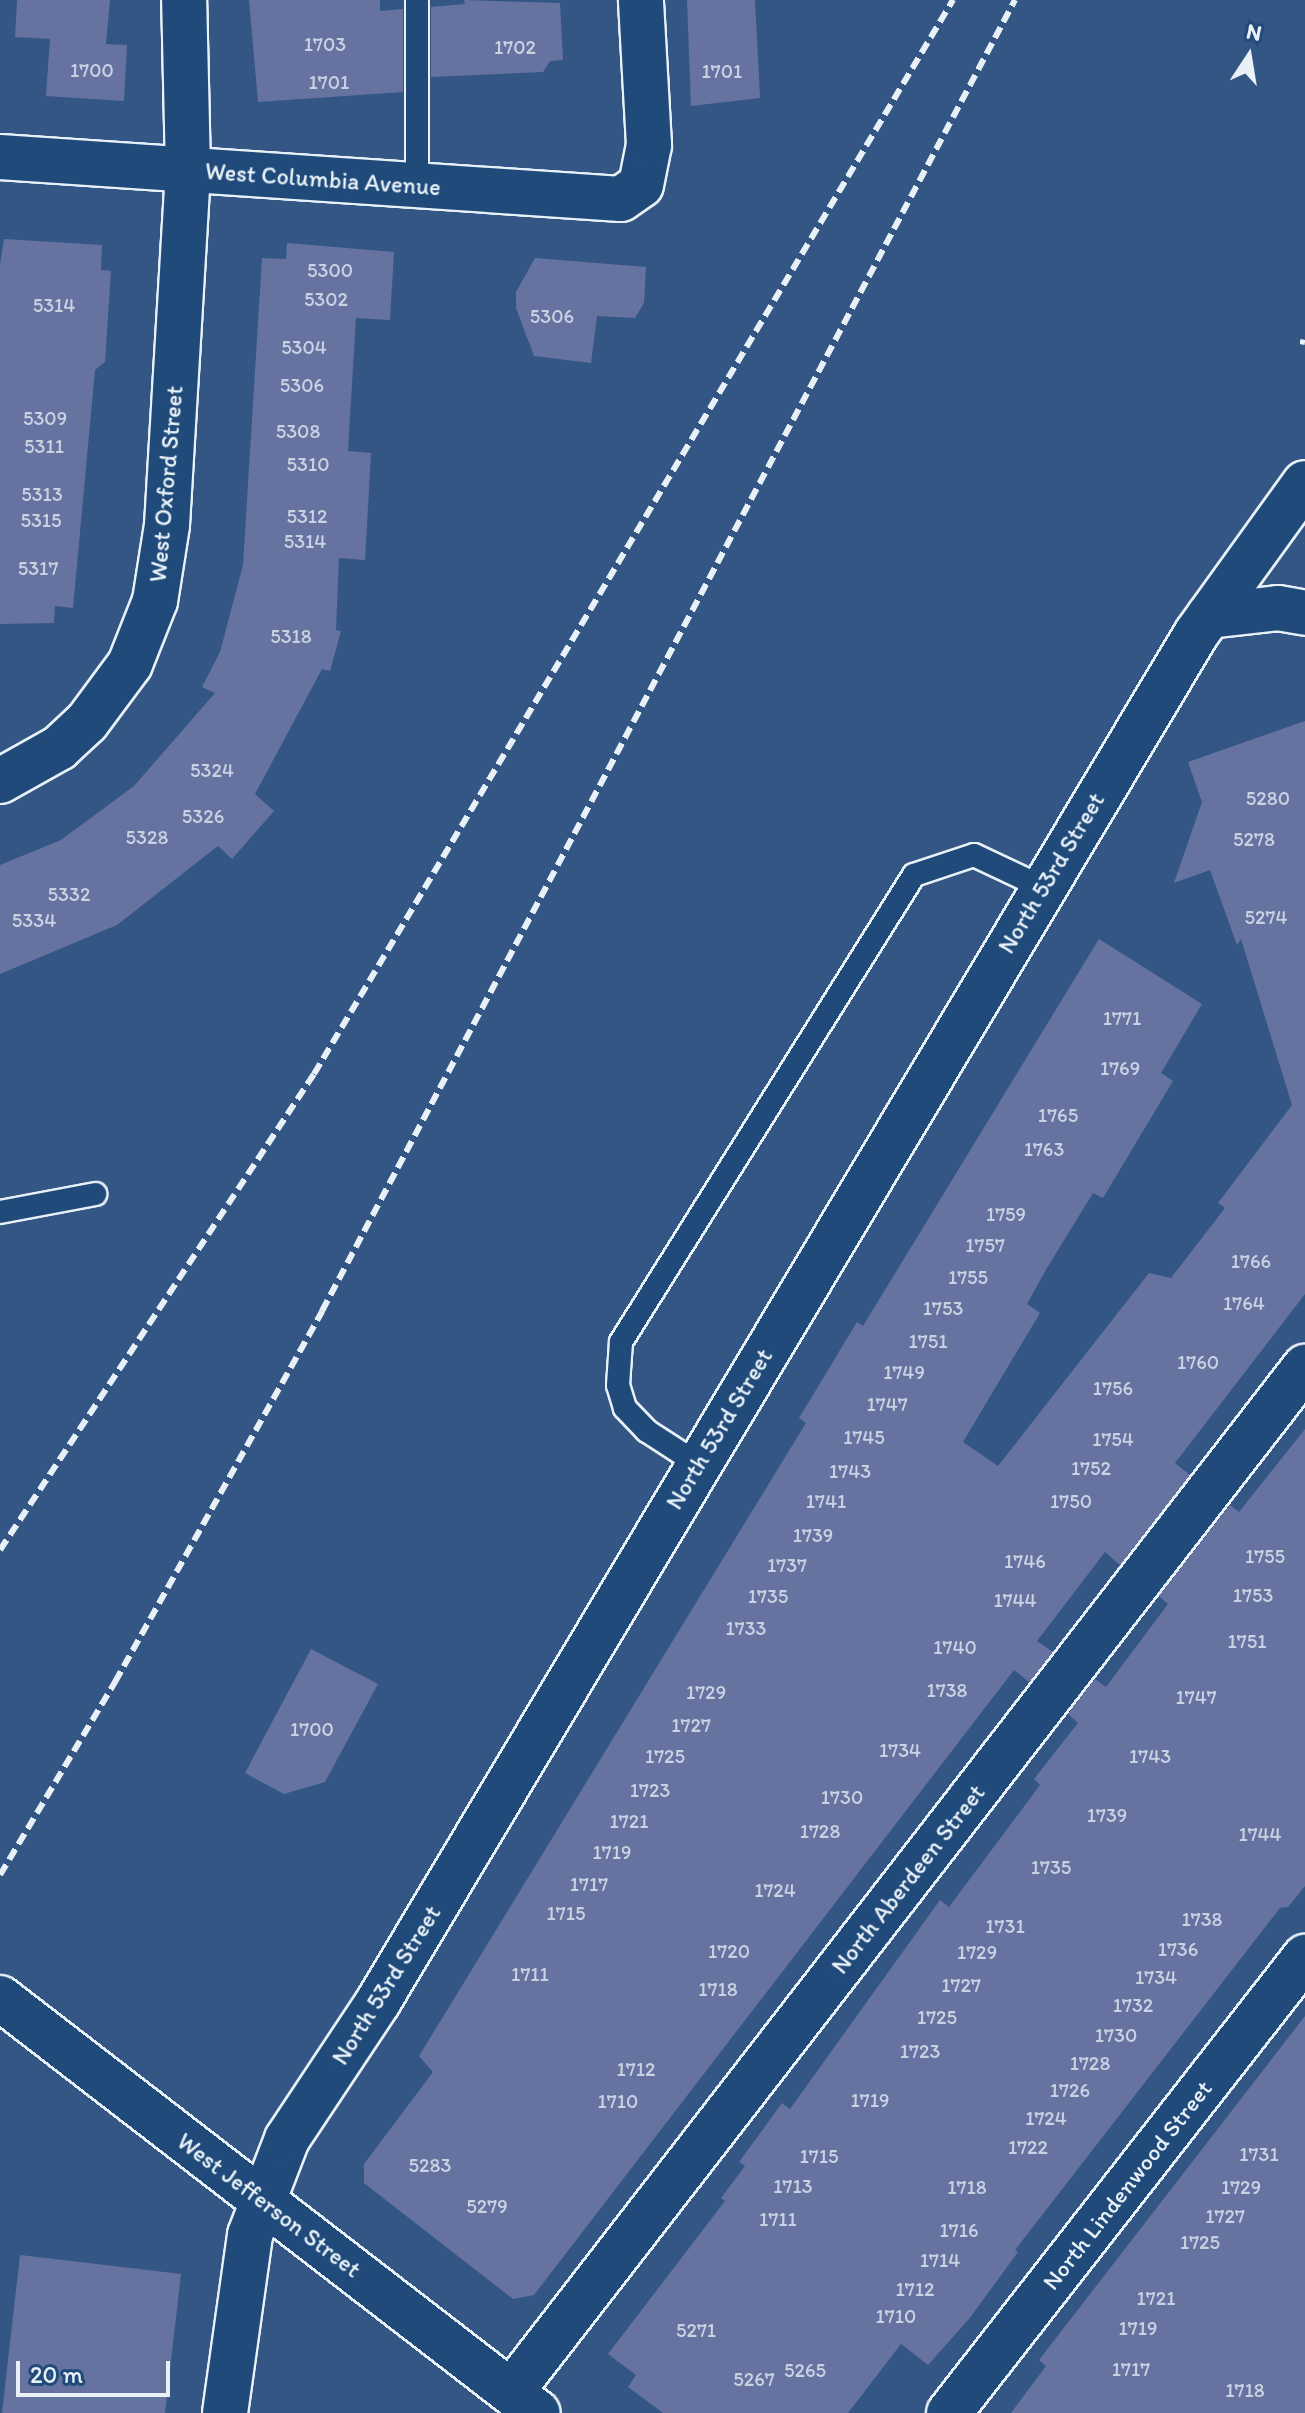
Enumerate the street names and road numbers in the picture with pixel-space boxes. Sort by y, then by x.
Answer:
street label: West Columbia Avenue [205,156,441,202]
street label: West Oxford Street [143,384,189,584]
street label: North 53rd Street [992,788,1110,958]
street label: North 53rd Street [660,1344,778,1514]
street label: North Aberdeen Street [825,1779,991,1979]
street label: North 53rd Street [326,1900,446,2070]
street label: North Lindenwood Street [1036,2075,1218,2295]
street label: West Jefferson Street [171,2126,367,2284]

